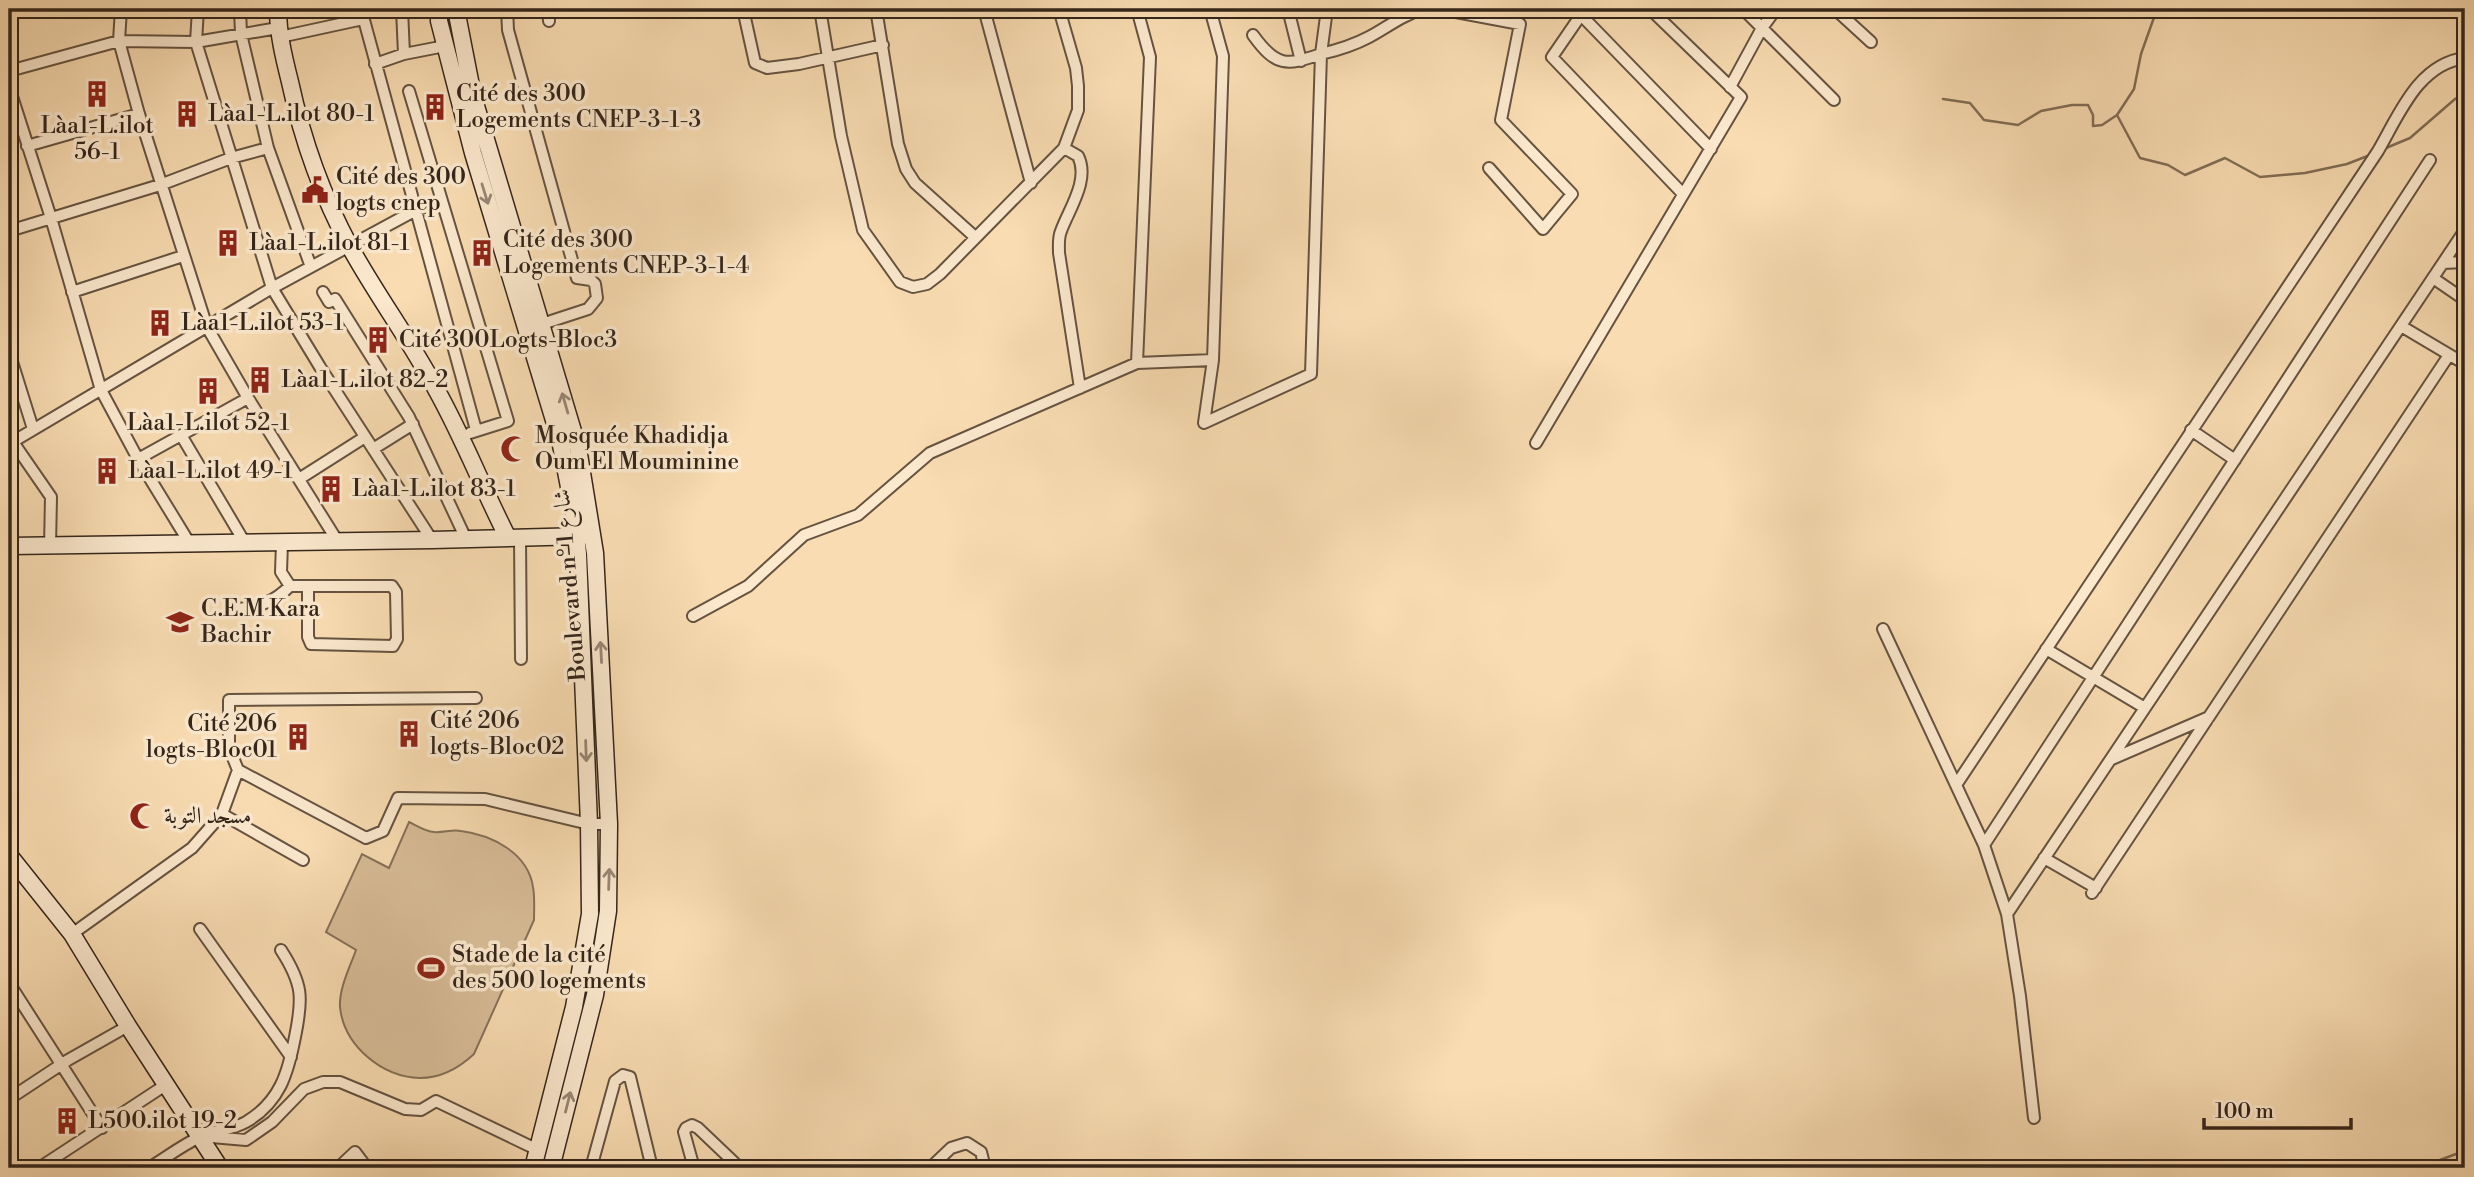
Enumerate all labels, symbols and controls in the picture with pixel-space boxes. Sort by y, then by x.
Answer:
building icon: Làa1-L.ilot 56-1 [82,79,112,109]
place label: Cité des 300 Logements CNEP-3-1-3 [456,80,701,134]
building icon: Cité des 300 Logements CNEP-3-1-3 [420,92,450,122]
building icon: Làa1-L.ilot 80-1 [172,99,202,129]
place label: Làa1-L.ilot 80-1 [208,100,374,128]
place label: Làa1-L.ilot 56-1 [40,112,154,166]
place label: Cité des 300 logts cnep [336,163,466,217]
public building icon: Cité des 300 logts cnep [300,175,330,205]
one-way arrow [479,182,492,204]
place label: Cité des 300 Logements CNEP-3-1-4 [503,226,749,280]
building icon: Làa1-L.ilot 81-1 [213,228,243,258]
place label: Làa1-L.ilot 81-1 [249,229,410,257]
building icon: Cité des 300 Logements CNEP-3-1-4 [467,238,497,268]
building icon: Làa1-L.ilot 53-1 [145,308,175,338]
place label: Làa1-L.ilot 53-1 [181,309,343,337]
building icon: Cité 300Logts-Bloc3 [363,325,393,355]
place label: Cité 300Logts-Bloc3 [399,326,617,354]
building icon: Làa1-L.ilot 82-2 [245,365,275,395]
place label: Làa1-L.ilot 82-2 [281,366,448,394]
building icon: Làa1-L.ilot 52-1 [193,376,223,406]
one-way arrow [558,393,571,415]
place label: Làa1-L.ilot 52-1 [127,409,289,437]
place label: Mosquée Khadidja Oum El Mouminine [535,422,739,476]
mosque icon: Mosquée Khadidja Oum El Mouminine [499,434,529,464]
building icon: Làa1-L.ilot 49-1 [92,456,122,486]
place label: Làa1-L.ilot 49-1 [128,457,293,485]
building icon: Làa1-L.ilot 83-1 [316,474,346,504]
place label: Làa1-L.ilot 83-1 [352,475,516,503]
street label: Boulevard n° شارع 1 [548,487,597,683]
place label: C.E.M Kara Bachir [200,595,320,649]
school or university icon: C.E.M Kara Bachir [165,607,195,637]
one-way arrow [594,641,607,664]
place label: Cité 206 logts-Bloc02 [430,707,564,761]
place label: Cité 206 logts-Bloc01 [146,710,277,764]
building icon: Cité 206 logts-Bloc02 [394,719,424,749]
building icon: Cité 206 logts-Bloc01 [283,722,313,752]
one-way arrow [580,739,593,762]
mosque icon: مسجد التوبة [128,801,158,831]
place label: مسجد التوبة [164,802,251,830]
one-way arrow [603,868,616,891]
place label: Stade de la cité des 500 logements [452,941,646,995]
sports icon: Stade de la cité des 500 logements [416,953,446,983]
scale bar [2204,1086,2352,1130]
one-way arrow [562,1091,575,1114]
text: 100 m [2215,1099,2274,1125]
building icon: L500.ilot 19-2 [52,1106,82,1136]
place label: L500.ilot 19-2 [88,1107,237,1135]

